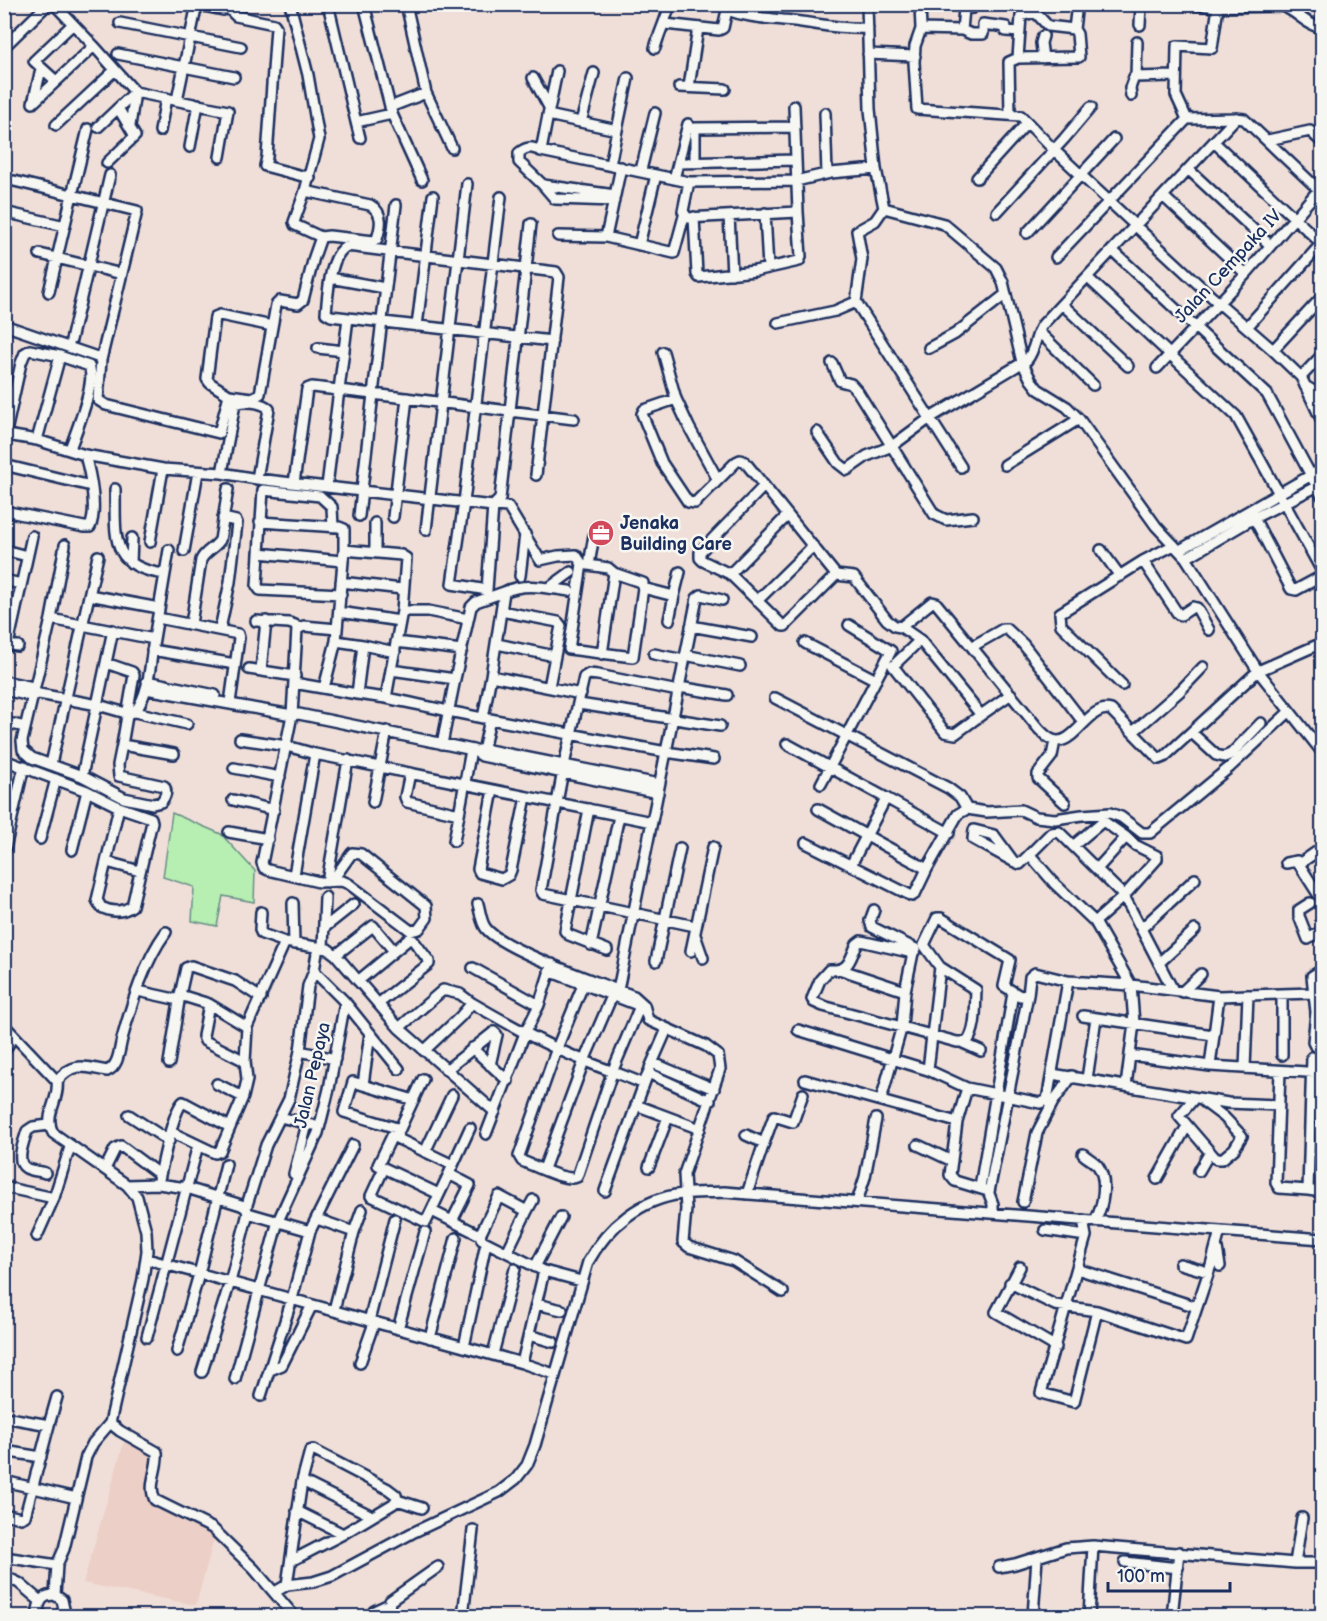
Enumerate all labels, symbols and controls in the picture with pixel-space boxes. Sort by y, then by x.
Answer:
street label: Jalan Cempaka IV [1170,205,1286,327]
place label: Jenaka Building Care [620,513,732,555]
office icon: Jenaka Building Care [586,518,616,548]
street label: Jalan Pepaya [290,1020,335,1130]
scale bar [1108,1555,1230,1593]
text: 100 m [1117,1566,1165,1587]

